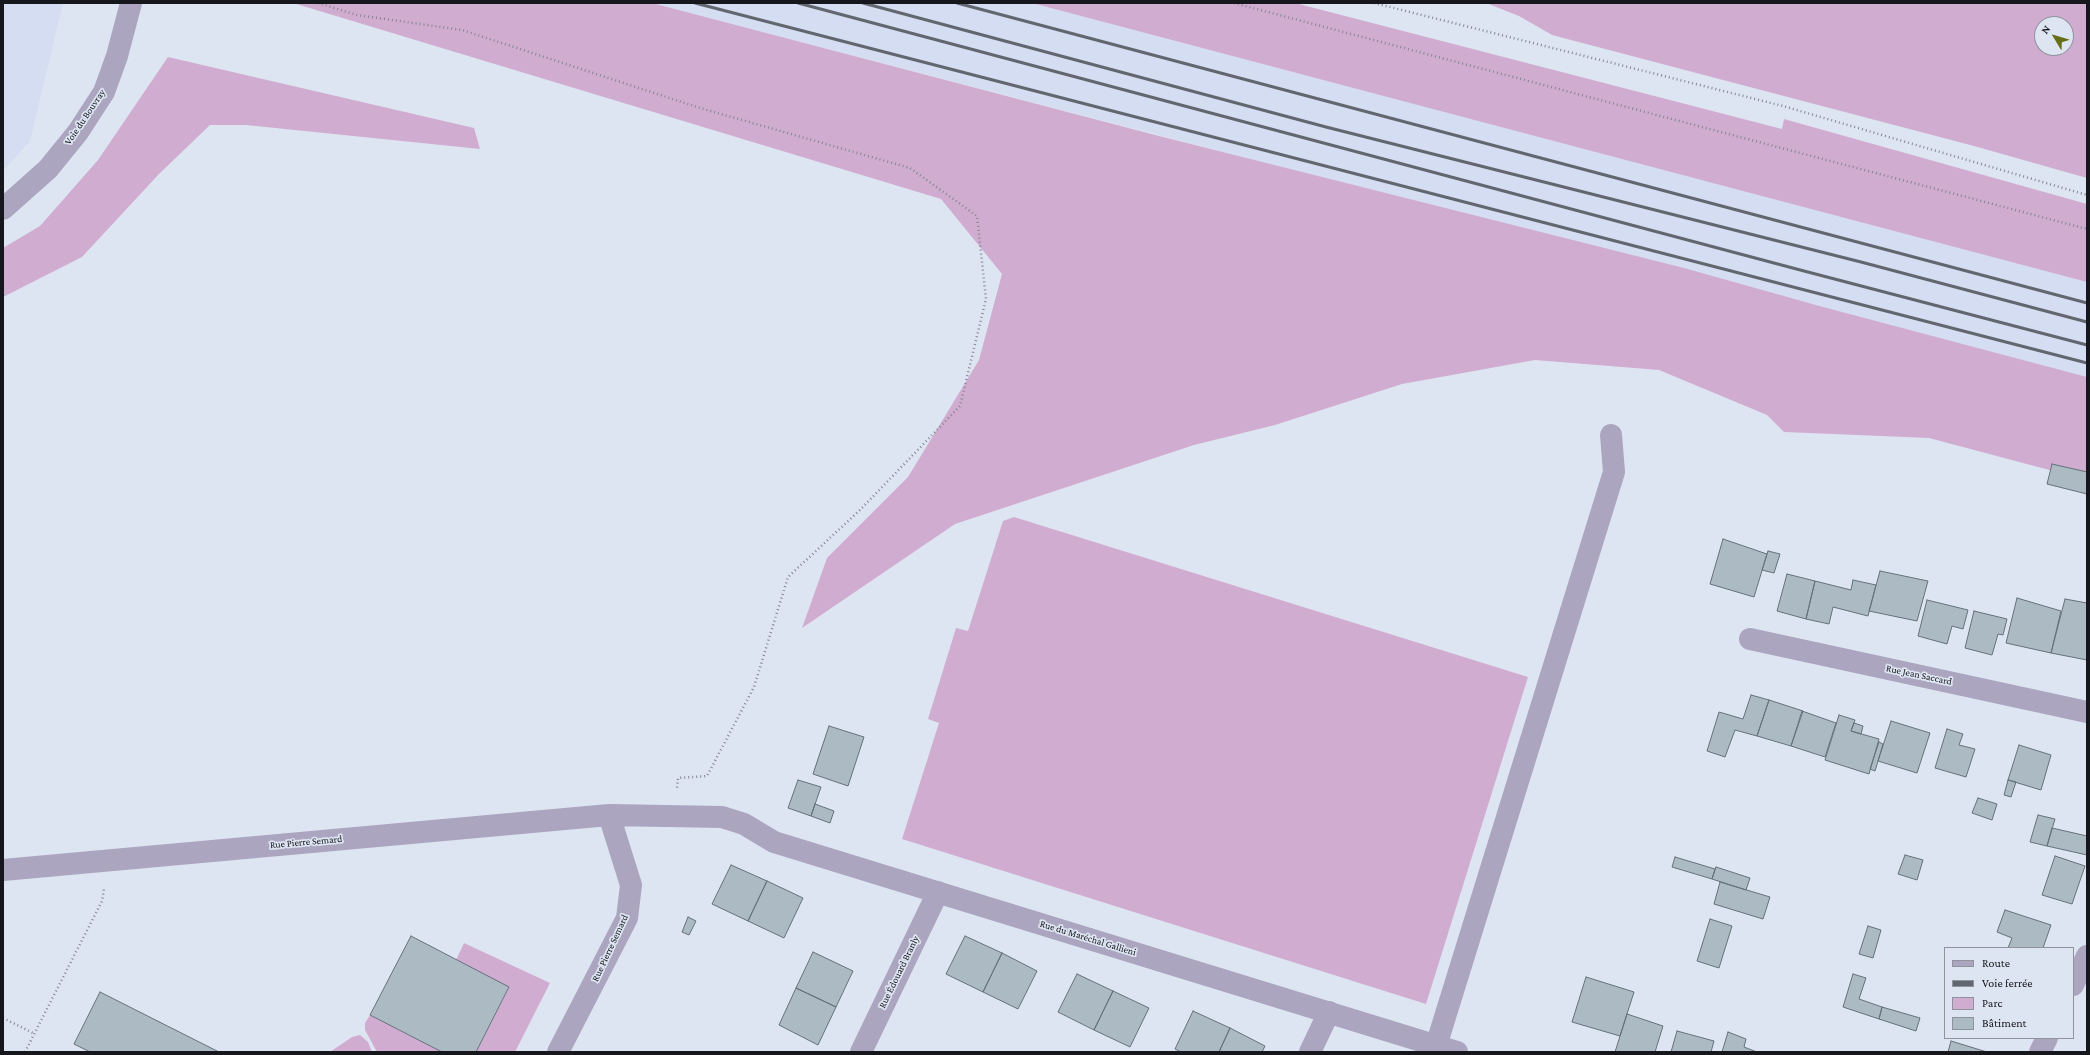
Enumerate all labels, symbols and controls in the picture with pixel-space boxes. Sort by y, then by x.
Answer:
north arrow [2034,16,2074,56]
text: N [2038,23,2052,36]
street label: Voie du Bouvray [62,87,108,147]
street label: Rue Jean Saccard [1885,662,1953,688]
street label: Rue Pierre Semard [269,833,343,851]
street label: Rue Pierre Semard [589,913,631,983]
street label: Rue du Maréchal Gallieni [1038,918,1138,958]
street label: Rue Édouard Branly [876,934,922,1010]
legend [1944,947,2074,1039]
text: Route [1982,956,2010,970]
text: Voie ferrée [1982,976,2033,990]
text: Parc [1982,996,2002,1010]
text: Bâtiment [1982,1016,2027,1030]

